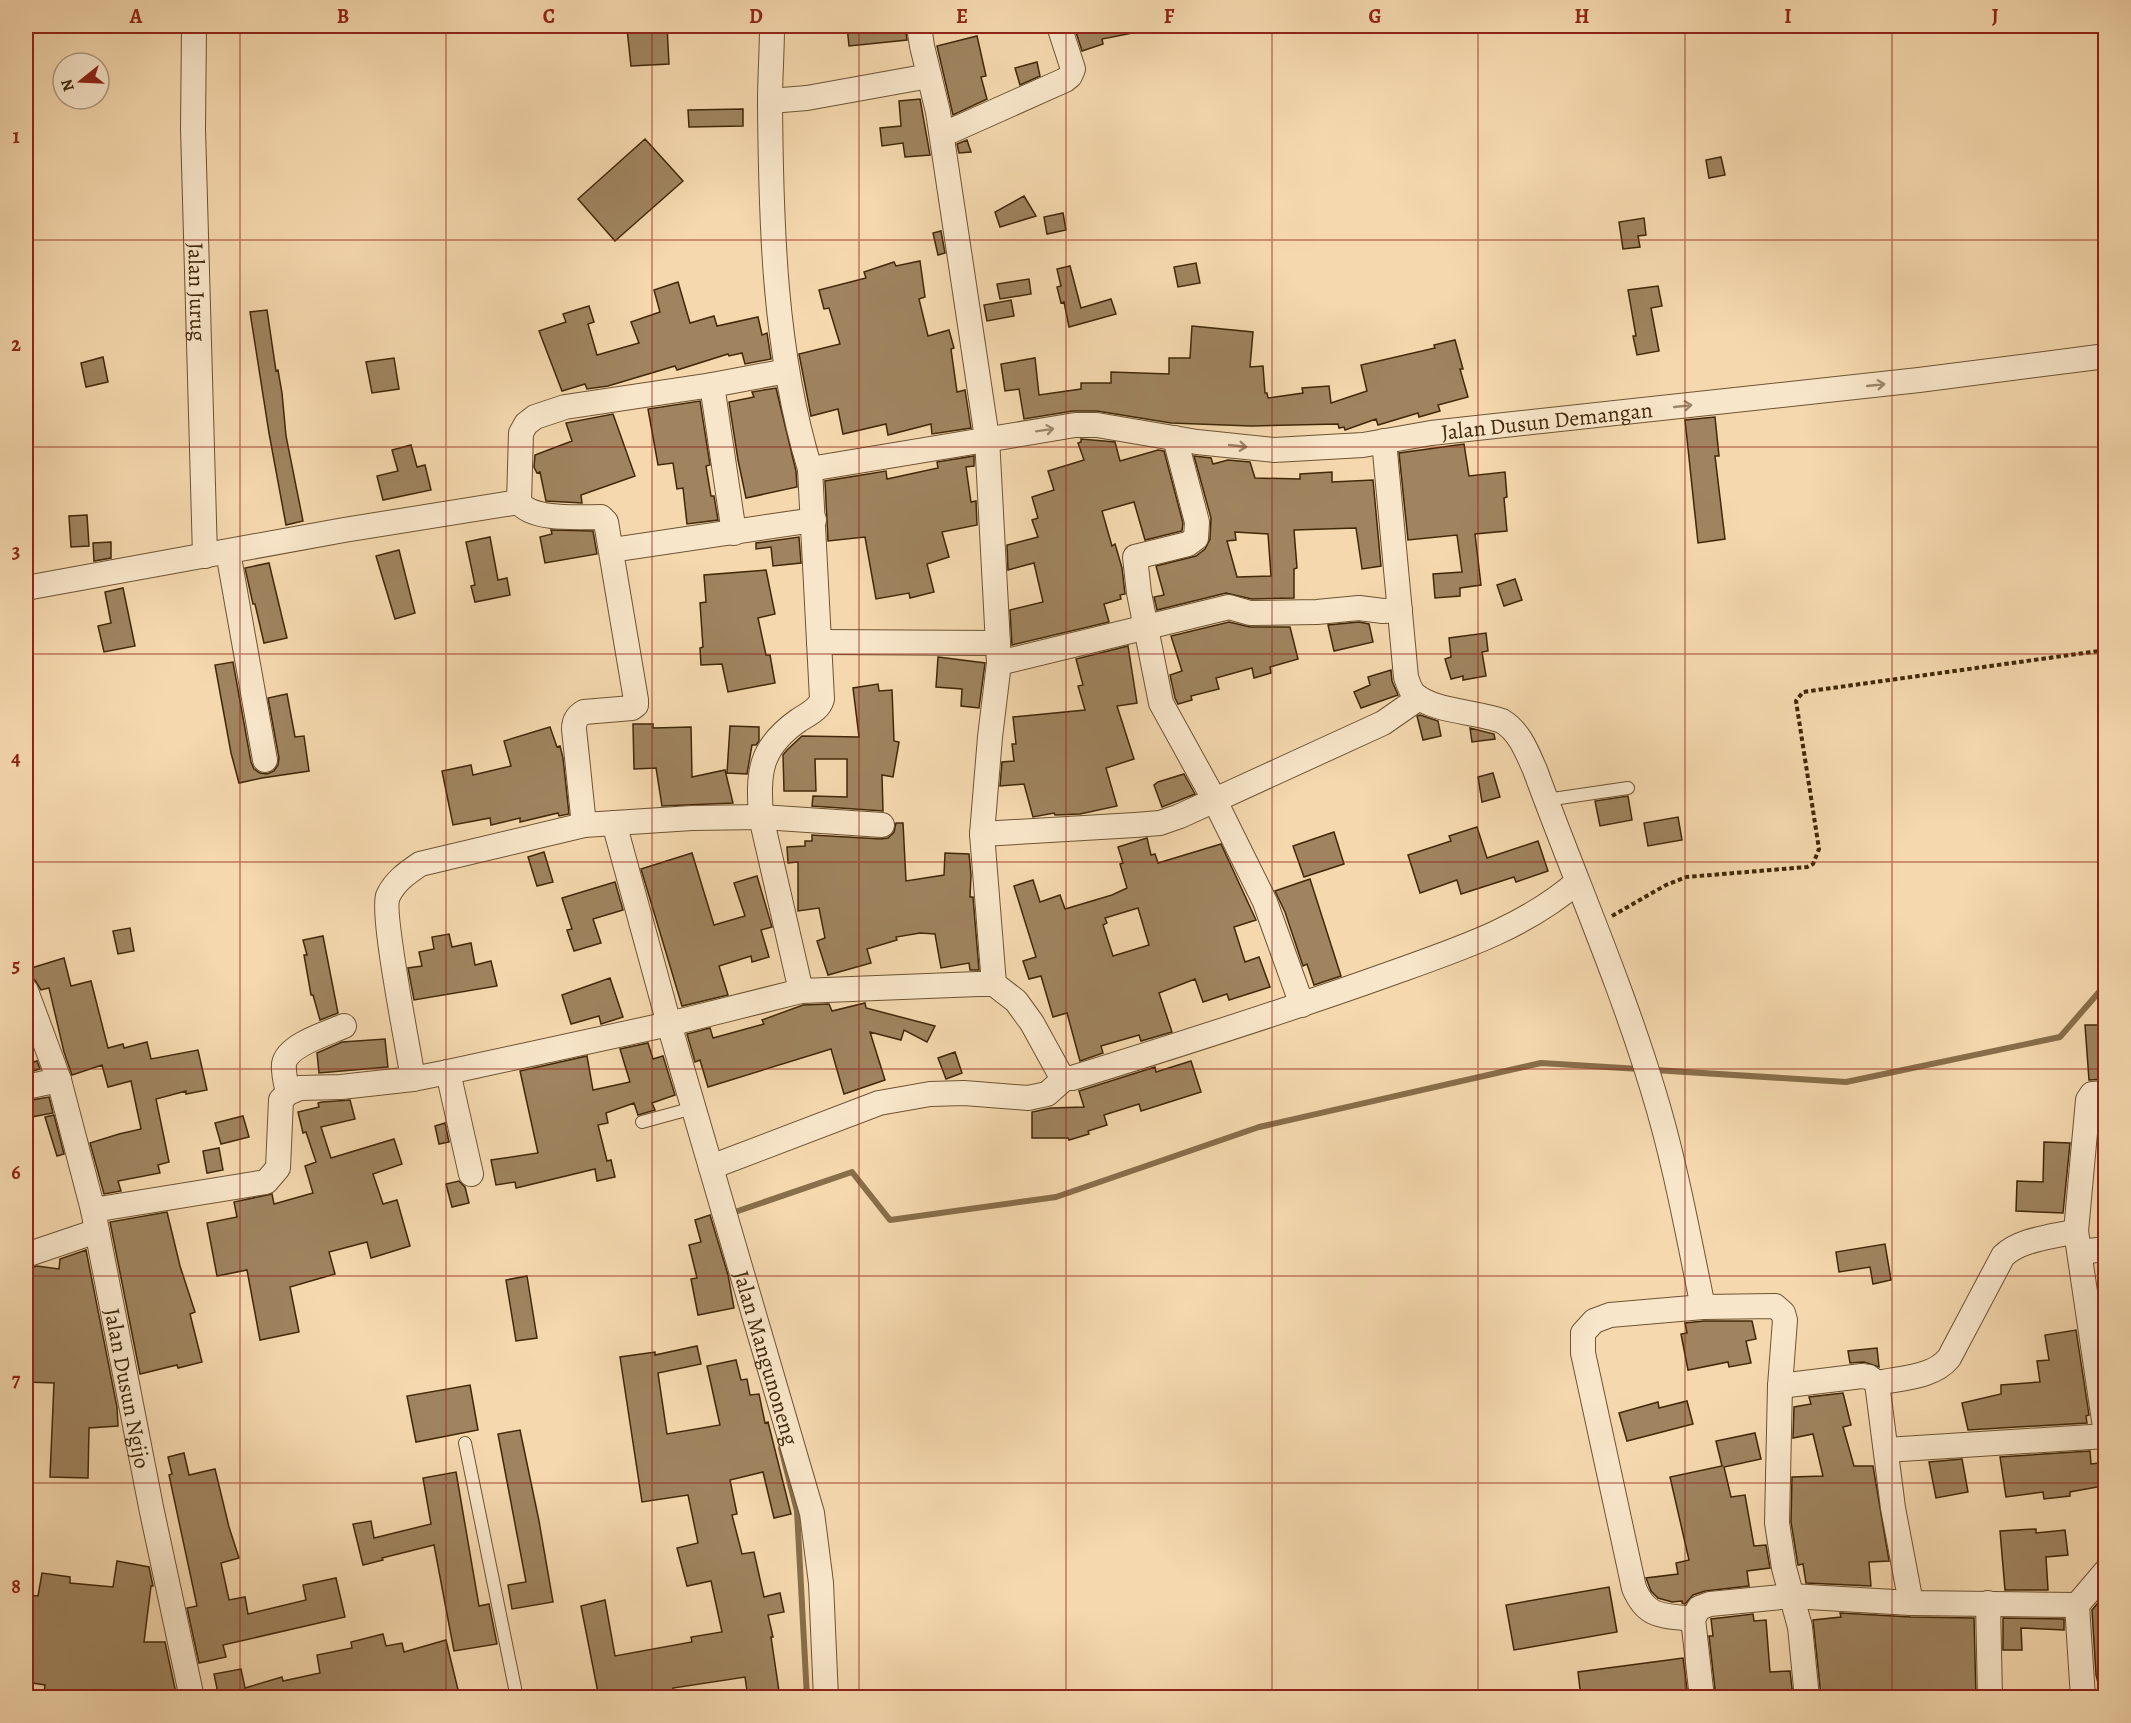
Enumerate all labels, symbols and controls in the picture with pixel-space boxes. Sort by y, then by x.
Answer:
text: A [129,3,143,30]
text: B [337,3,349,30]
text: C [543,3,555,30]
text: D [749,3,763,30]
text: E [956,3,968,30]
text: F [1164,3,1175,30]
text: G [1368,3,1382,30]
text: H [1575,3,1590,30]
text: I [1784,3,1792,30]
text: J [1992,3,1999,30]
north arrow [51,51,111,111]
text: N [55,76,80,94]
text: 1 [12,123,20,150]
street label: Jalan Jurug [180,242,213,342]
text: 2 [11,331,21,358]
one-way arrow [1866,379,1886,390]
street label: Jalan Dusun Demangan [1440,395,1654,448]
one-way arrow [1672,400,1692,411]
one-way arrow [1035,424,1055,435]
one-way arrow [1228,441,1248,452]
text: 3 [12,538,20,565]
text: 4 [11,745,21,772]
text: 5 [12,952,20,979]
text: 6 [11,1159,21,1186]
street label: Jalan Mangunoneng [726,1267,805,1449]
street label: Jalan Dusun Ngijo [97,1306,157,1471]
text: 7 [12,1366,21,1393]
text: 8 [11,1573,21,1600]

